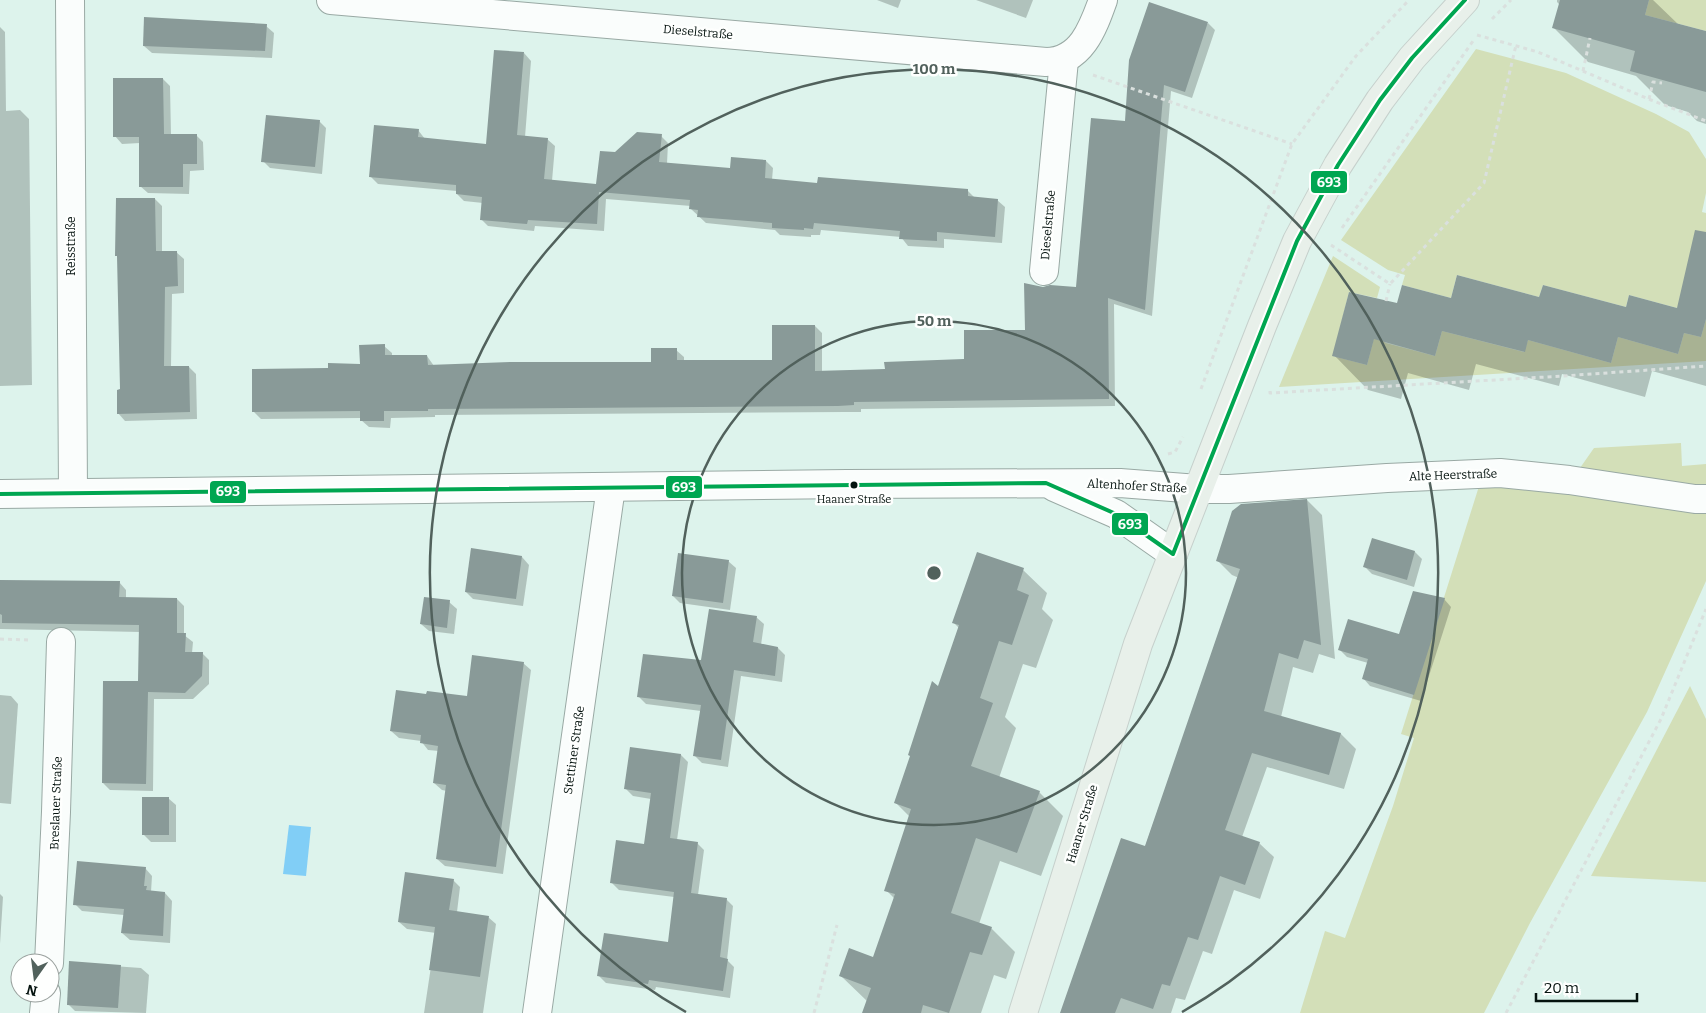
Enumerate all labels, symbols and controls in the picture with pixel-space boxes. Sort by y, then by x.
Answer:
street label: Dieselstraße [662,22,734,42]
text: 100 m [913,60,956,78]
line badge: 693 [1310,170,1348,194]
text: 693 [1317,174,1341,191]
street label: Dieselstraße [1038,189,1058,261]
street label: Reisstraße [64,216,78,276]
text: 50 m [917,312,952,330]
street label: Alte Heerstraße [1409,466,1497,484]
line badge: 693 [665,475,703,499]
street label: Altenhofer Straße [1087,476,1187,496]
text: 693 [672,479,696,496]
line badge: 693 [209,480,247,504]
marker: Haaner Straße [849,480,859,490]
text: 693 [216,483,240,500]
place label: Haaner Straße [817,493,891,506]
line badge: 693 [1111,512,1149,536]
text: 693 [1118,516,1142,533]
centre of rings [925,564,943,582]
street label: Stettiner Straße [561,705,587,795]
street label: Breslauer Straße [47,756,65,850]
street label: Haaner Straße [1063,783,1101,865]
north arrow [10,953,60,1003]
scale bar [1536,970,1637,1002]
text: 20 m [1544,979,1580,997]
text: N [24,981,39,1000]

